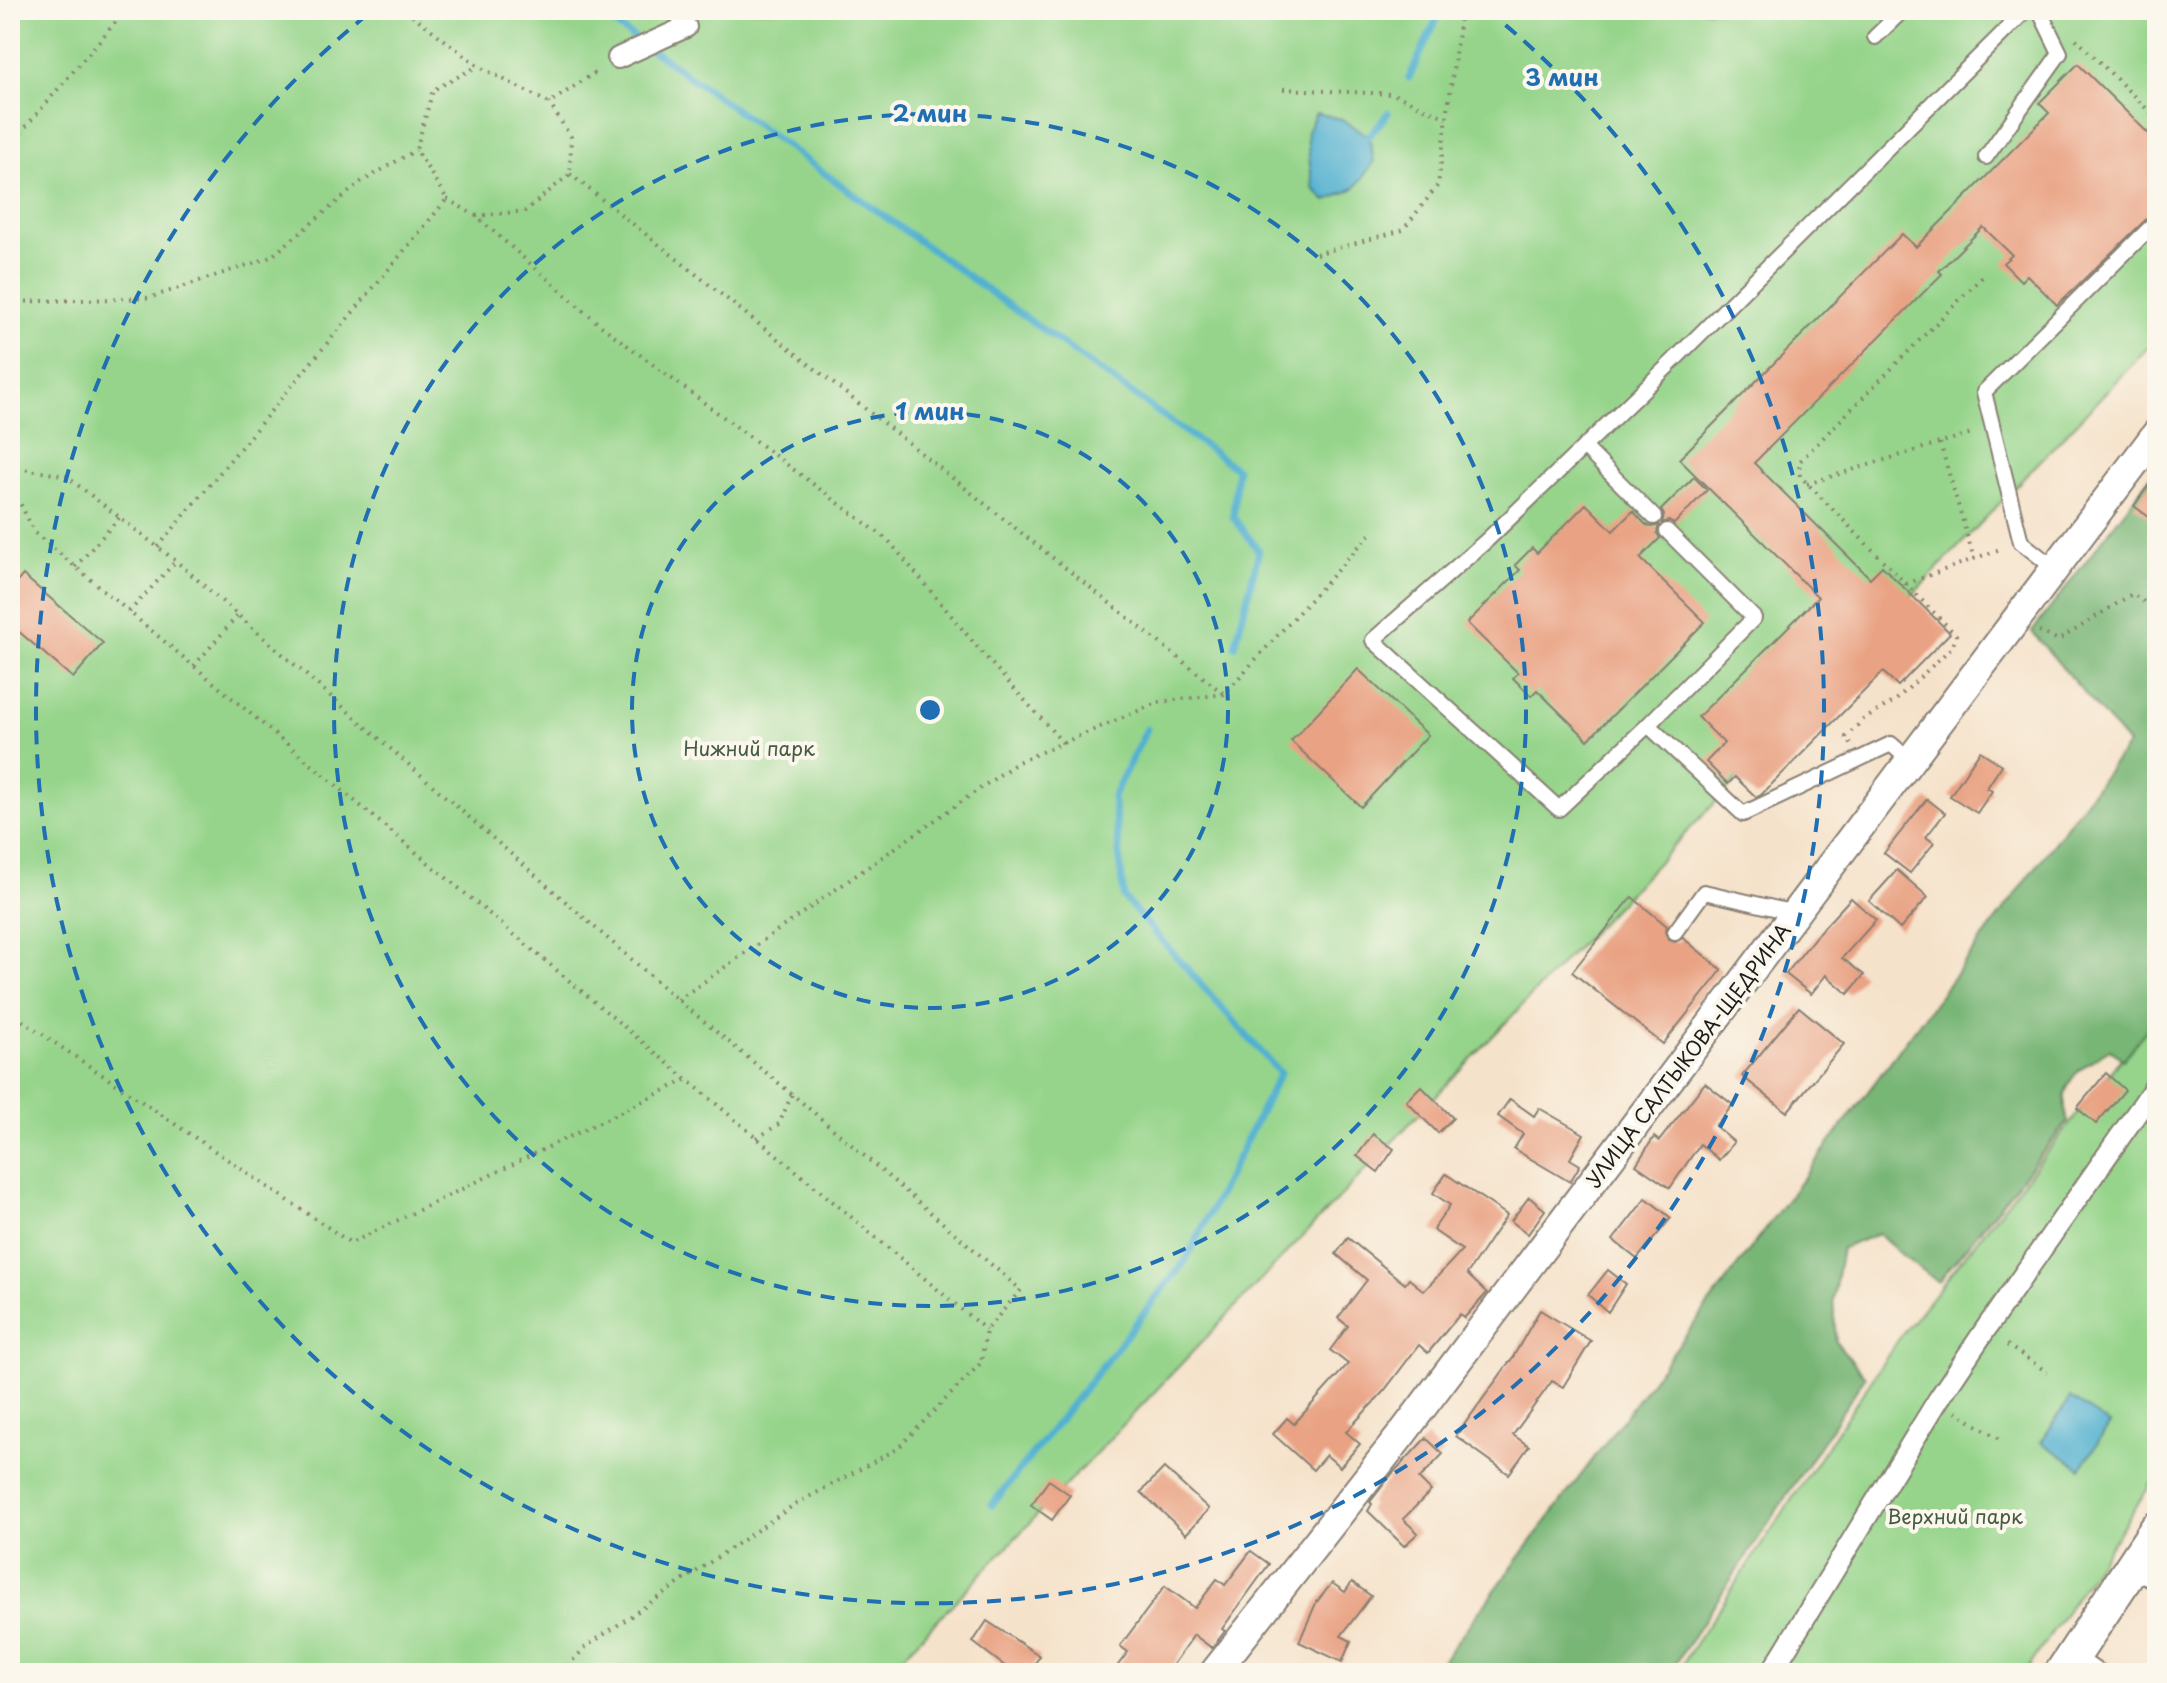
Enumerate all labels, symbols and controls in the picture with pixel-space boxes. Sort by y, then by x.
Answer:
text: 3 мин [1525,58,1599,94]
text: 2 мин [893,94,967,130]
text: 1 мин [895,392,965,428]
centre of rings [916,696,944,724]
park label: Нижний парк [683,733,815,763]
street label: УЛИЦА САЛТЫКОВА-ЩЕДРИНА [1578,916,1798,1194]
park label: Верхний парк [1887,1501,2023,1531]

